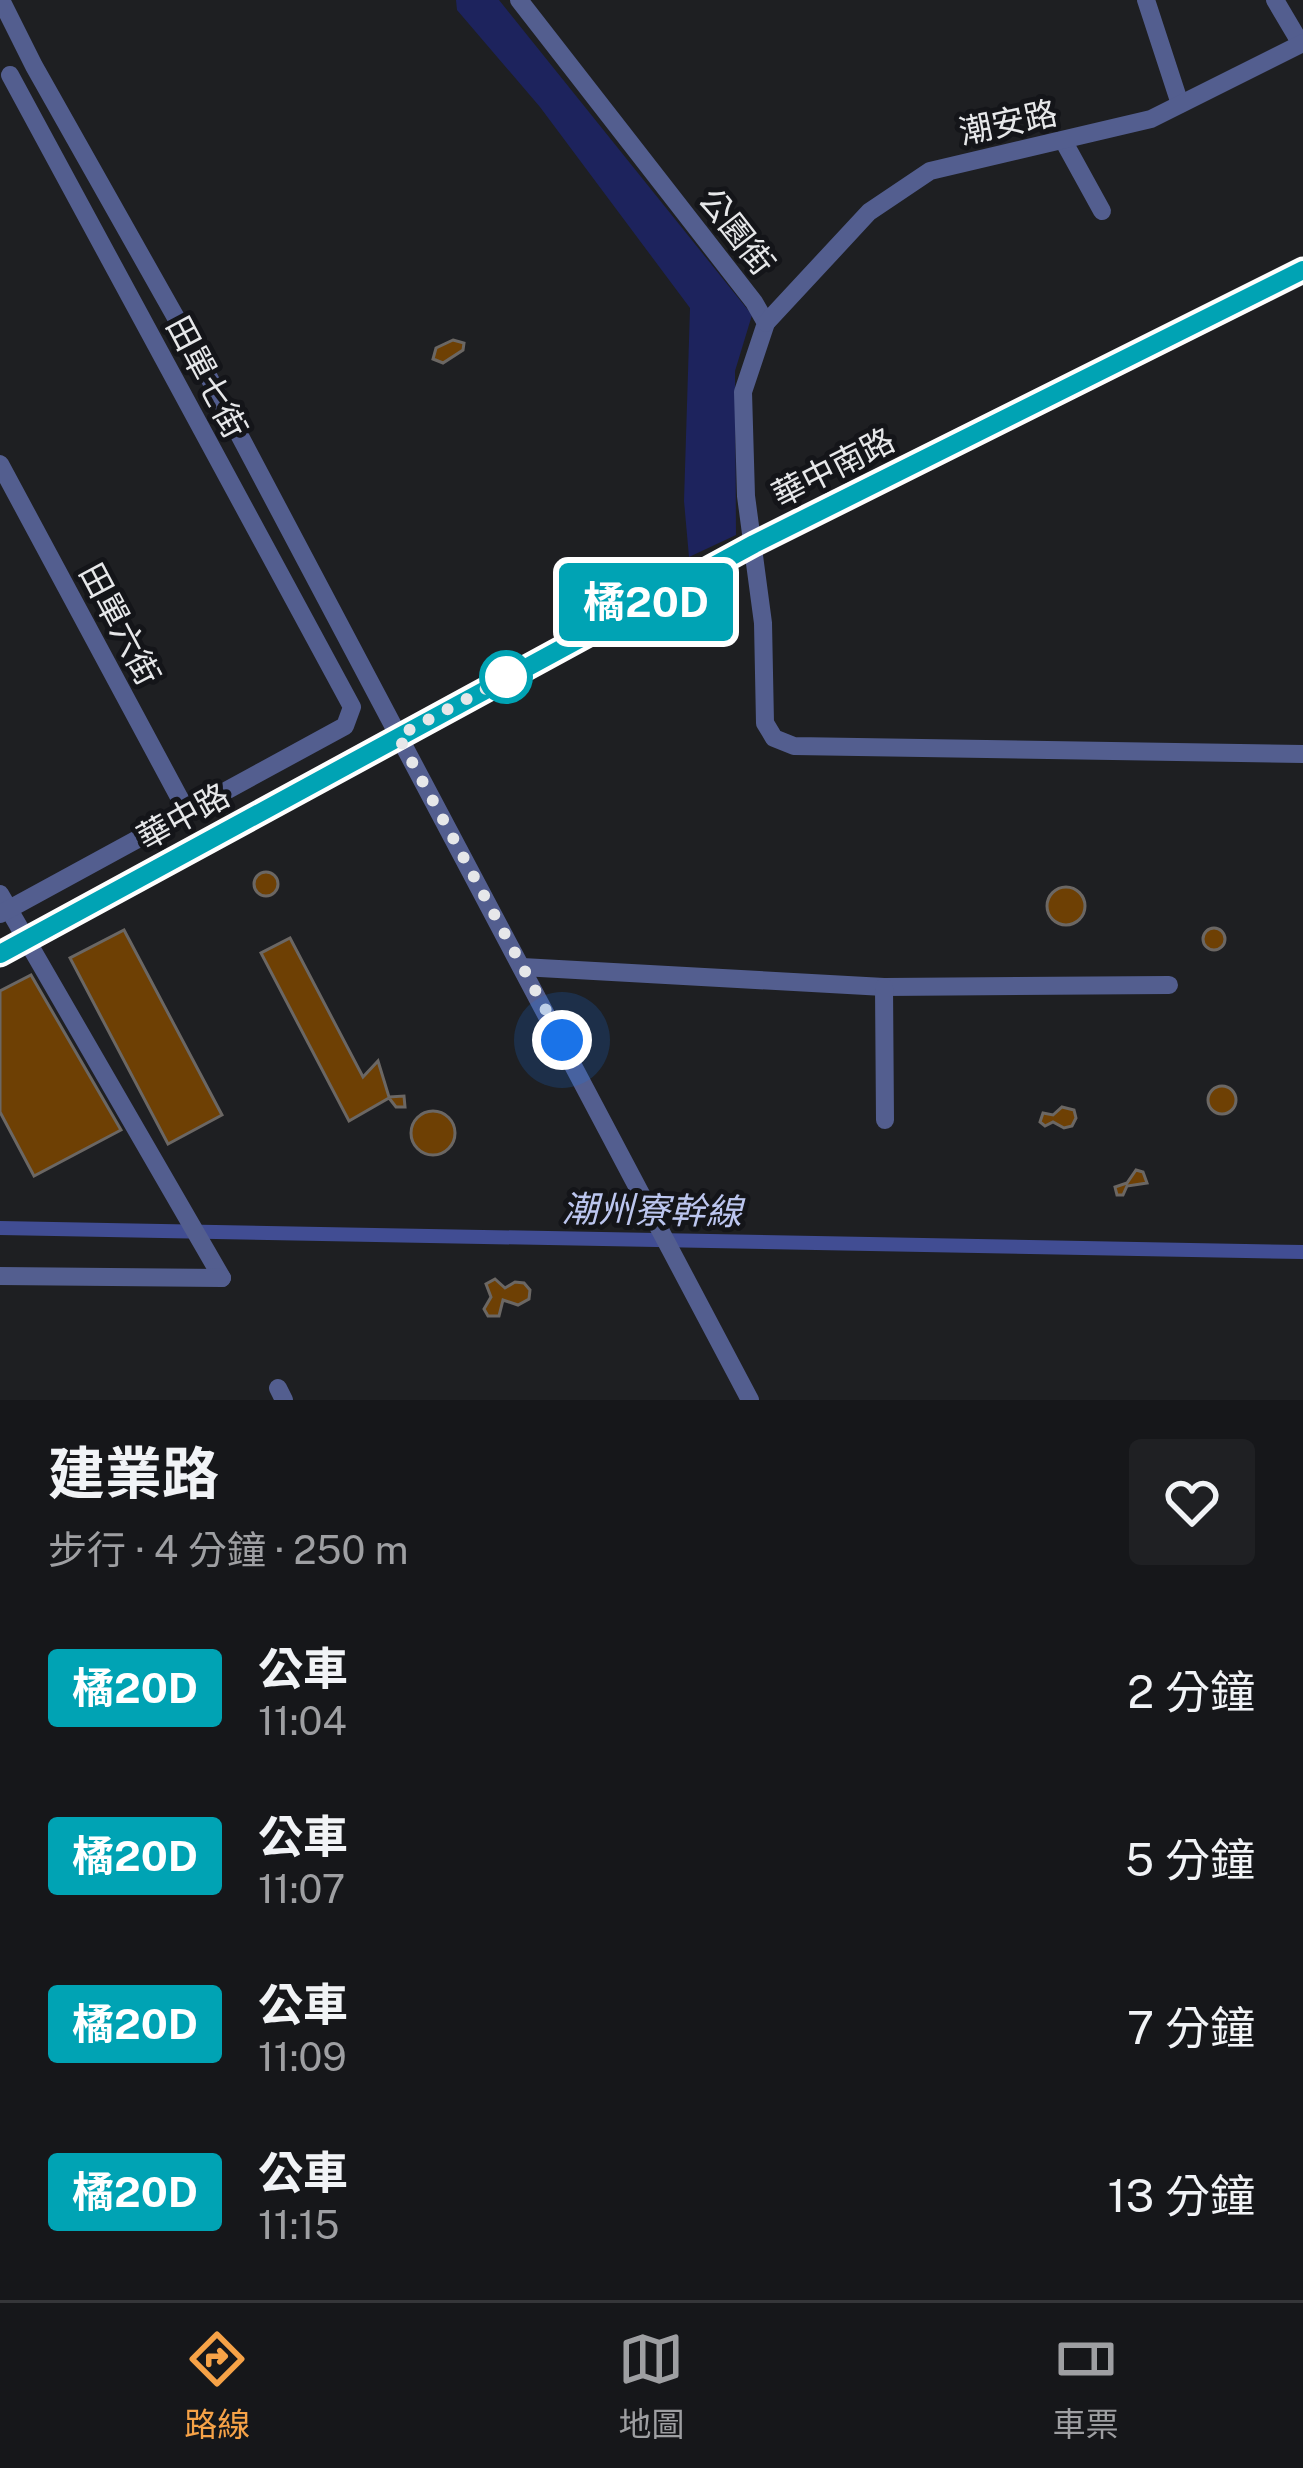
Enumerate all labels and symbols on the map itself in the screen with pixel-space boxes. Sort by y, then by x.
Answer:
street label: 潮安路 [956,93,1060,151]
street label: 公園街 [692,180,782,282]
street label: 田單七街 [159,310,255,444]
street label: 華中南路 [766,420,900,514]
street label: 田單六街 [72,557,168,691]
line badge: 橘20D [562,563,730,641]
unlabelled marker [481,652,531,702]
street label: 華中路 [130,775,236,857]
your location [532,1010,592,1070]
water label: 潮州寮幹線 [562,1187,746,1233]

